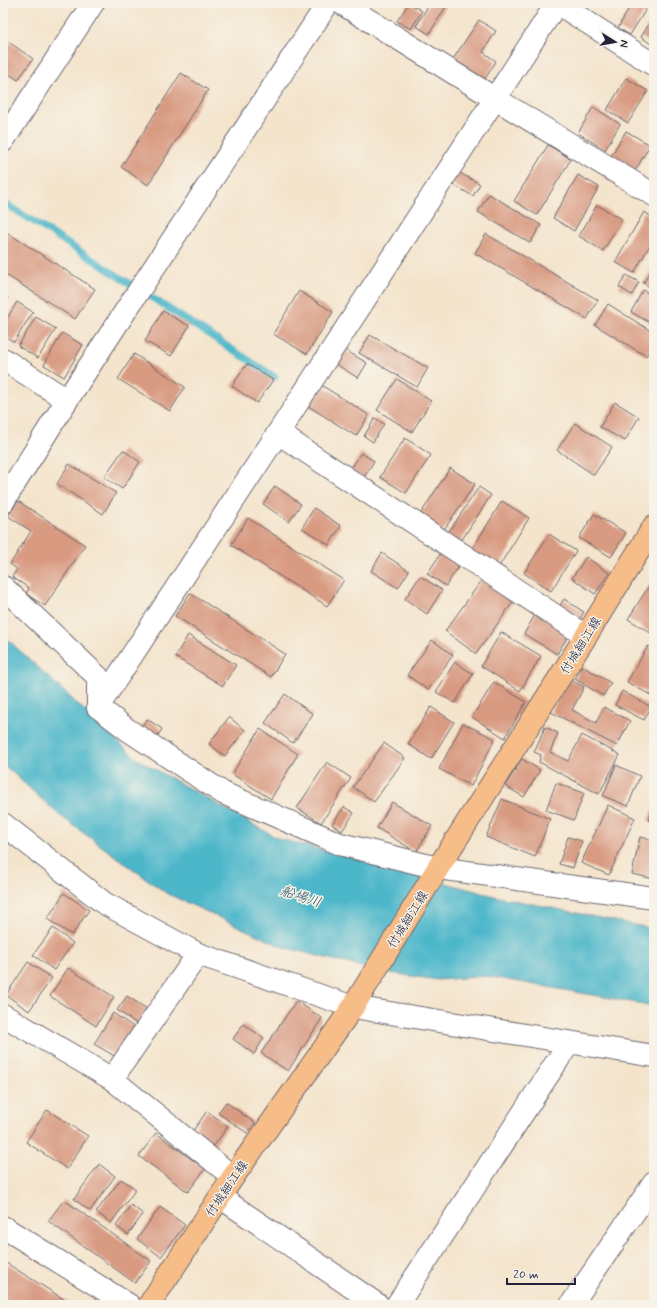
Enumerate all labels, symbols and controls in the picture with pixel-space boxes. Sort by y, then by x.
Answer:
north arrow [595,22,635,62]
text: N [616,39,631,49]
street label: 付城細江線 [557,613,606,678]
water label: 船場川 [278,882,323,912]
street label: 付城細江線 [384,887,433,952]
street label: 付城細江線 [202,1156,253,1221]
scale bar [507,1260,575,1286]
text: 20 m [513,1267,539,1283]

